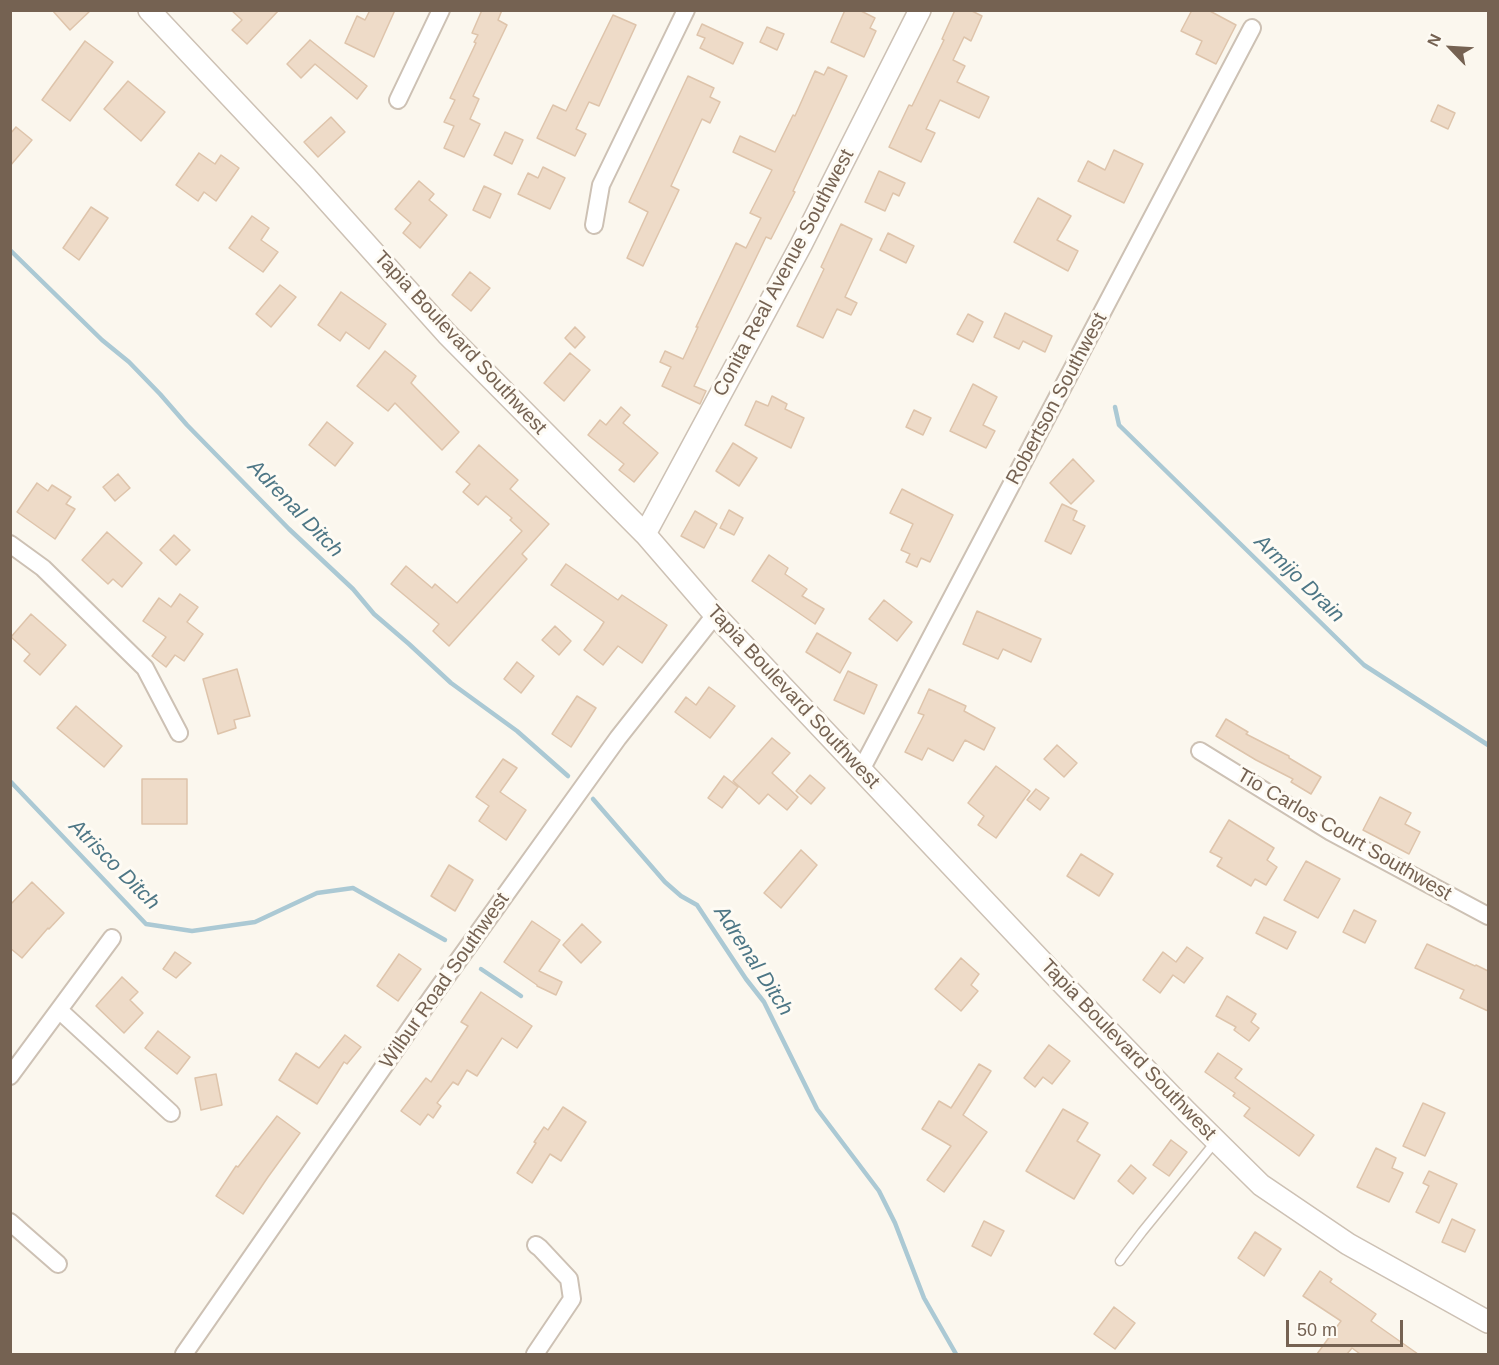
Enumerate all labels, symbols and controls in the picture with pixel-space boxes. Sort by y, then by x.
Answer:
north arrow [1421,18,1481,78]
text: N [1424,31,1444,49]
street label: Conita Real Avenue Southwest [709,145,859,401]
street label: Tapia Boulevard Southwest [369,246,551,440]
street label: Robertson Southwest [1002,309,1112,489]
water label: Adrenal Ditch [242,455,348,563]
water label: Armijo Drain [1249,530,1349,628]
street label: Tapia Boulevard Southwest [702,600,884,794]
street label: Tio Carlos Court Southwest [1232,764,1456,906]
water label: Atrisco Ditch [63,814,165,916]
street label: Wilbur Road Southwest [375,889,515,1073]
water label: Adrenal Ditch [708,901,798,1021]
street label: Tapia Boulevard Southwest [1035,954,1221,1146]
scale bar [1289,1308,1406,1346]
text: 50 m [1297,1320,1337,1340]

